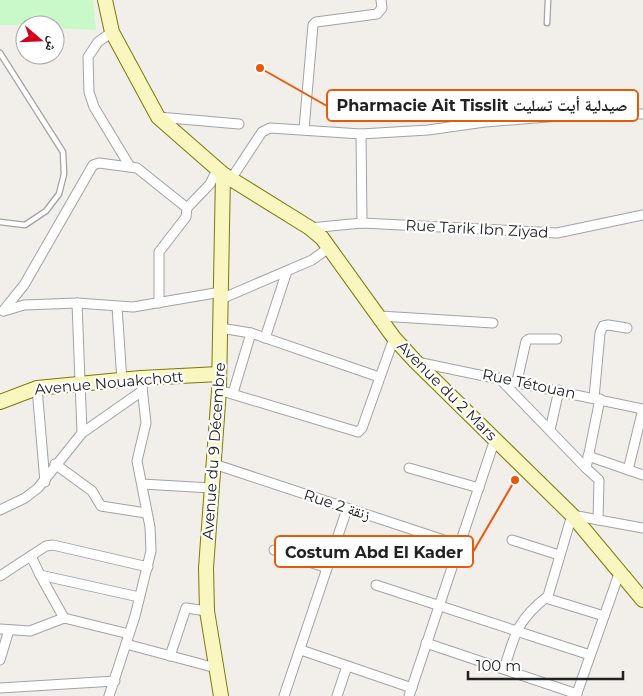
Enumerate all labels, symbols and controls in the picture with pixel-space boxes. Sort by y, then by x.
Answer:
north arrow [15,15,65,65]
text: ش [41,34,63,54]
callout: Pharmacie Ait Tisslit صيدلية أيت تسليت [327,90,638,121]
text: Pharmacie Ait Tisslit صيدلية أيت تسليت [337,96,627,115]
street label: Rue Tarik Ibn Ziyad [405,215,549,242]
street label: Avenue du 2 Mars [393,337,501,445]
street label: Avenue du 9 Décembre [198,362,229,540]
street label: Rue Tétouan [481,364,578,403]
street label: Avenue Nouakchott [34,367,184,398]
street label: Rue 2 زنقة [301,485,373,524]
callout: Costum Abd El Kader [275,536,473,567]
text: Costum Abd El Kader [285,543,463,562]
scale bar [468,648,623,680]
text: 100 m [476,656,521,675]

